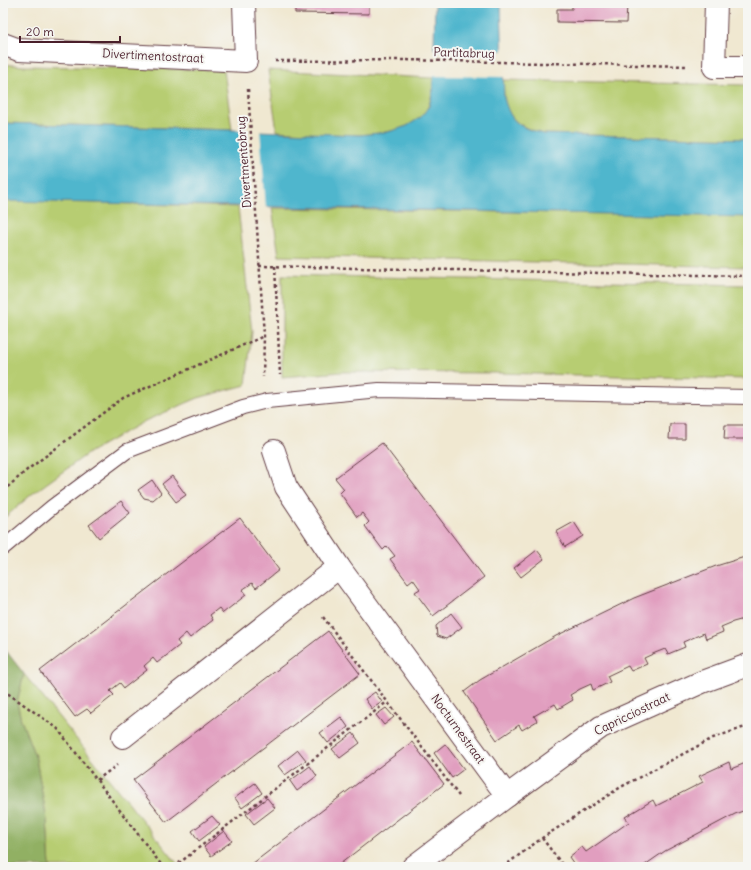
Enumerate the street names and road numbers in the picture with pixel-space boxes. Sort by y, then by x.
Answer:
street label: Partitabrug [433,44,495,61]
street label: Divertimentostraat [102,45,204,66]
street label: Divertmentobrug [233,116,254,209]
street label: Capricciostraat [591,689,672,738]
street label: Nocturnestraat [428,691,489,766]

